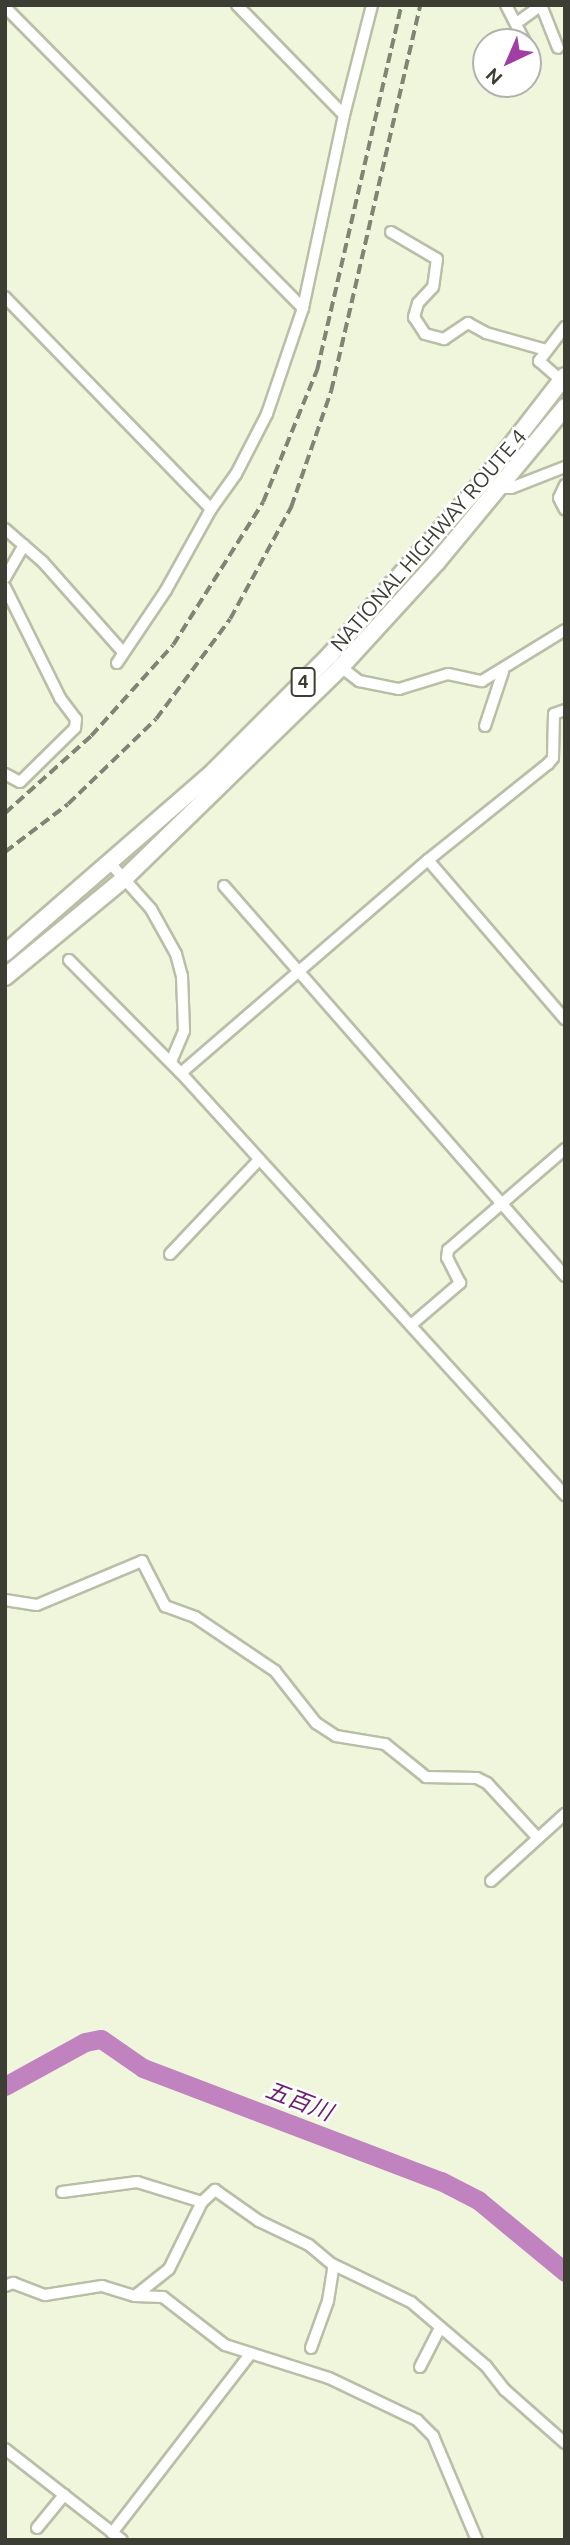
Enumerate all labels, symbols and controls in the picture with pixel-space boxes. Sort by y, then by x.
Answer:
north arrow [472,28,542,98]
text: N [481,64,507,90]
street label: NATIONAL HIGHWAY ROUTE 4 [325,424,531,656]
road number: 4 [289,666,317,698]
water label: 五百川 [262,2076,336,2126]

